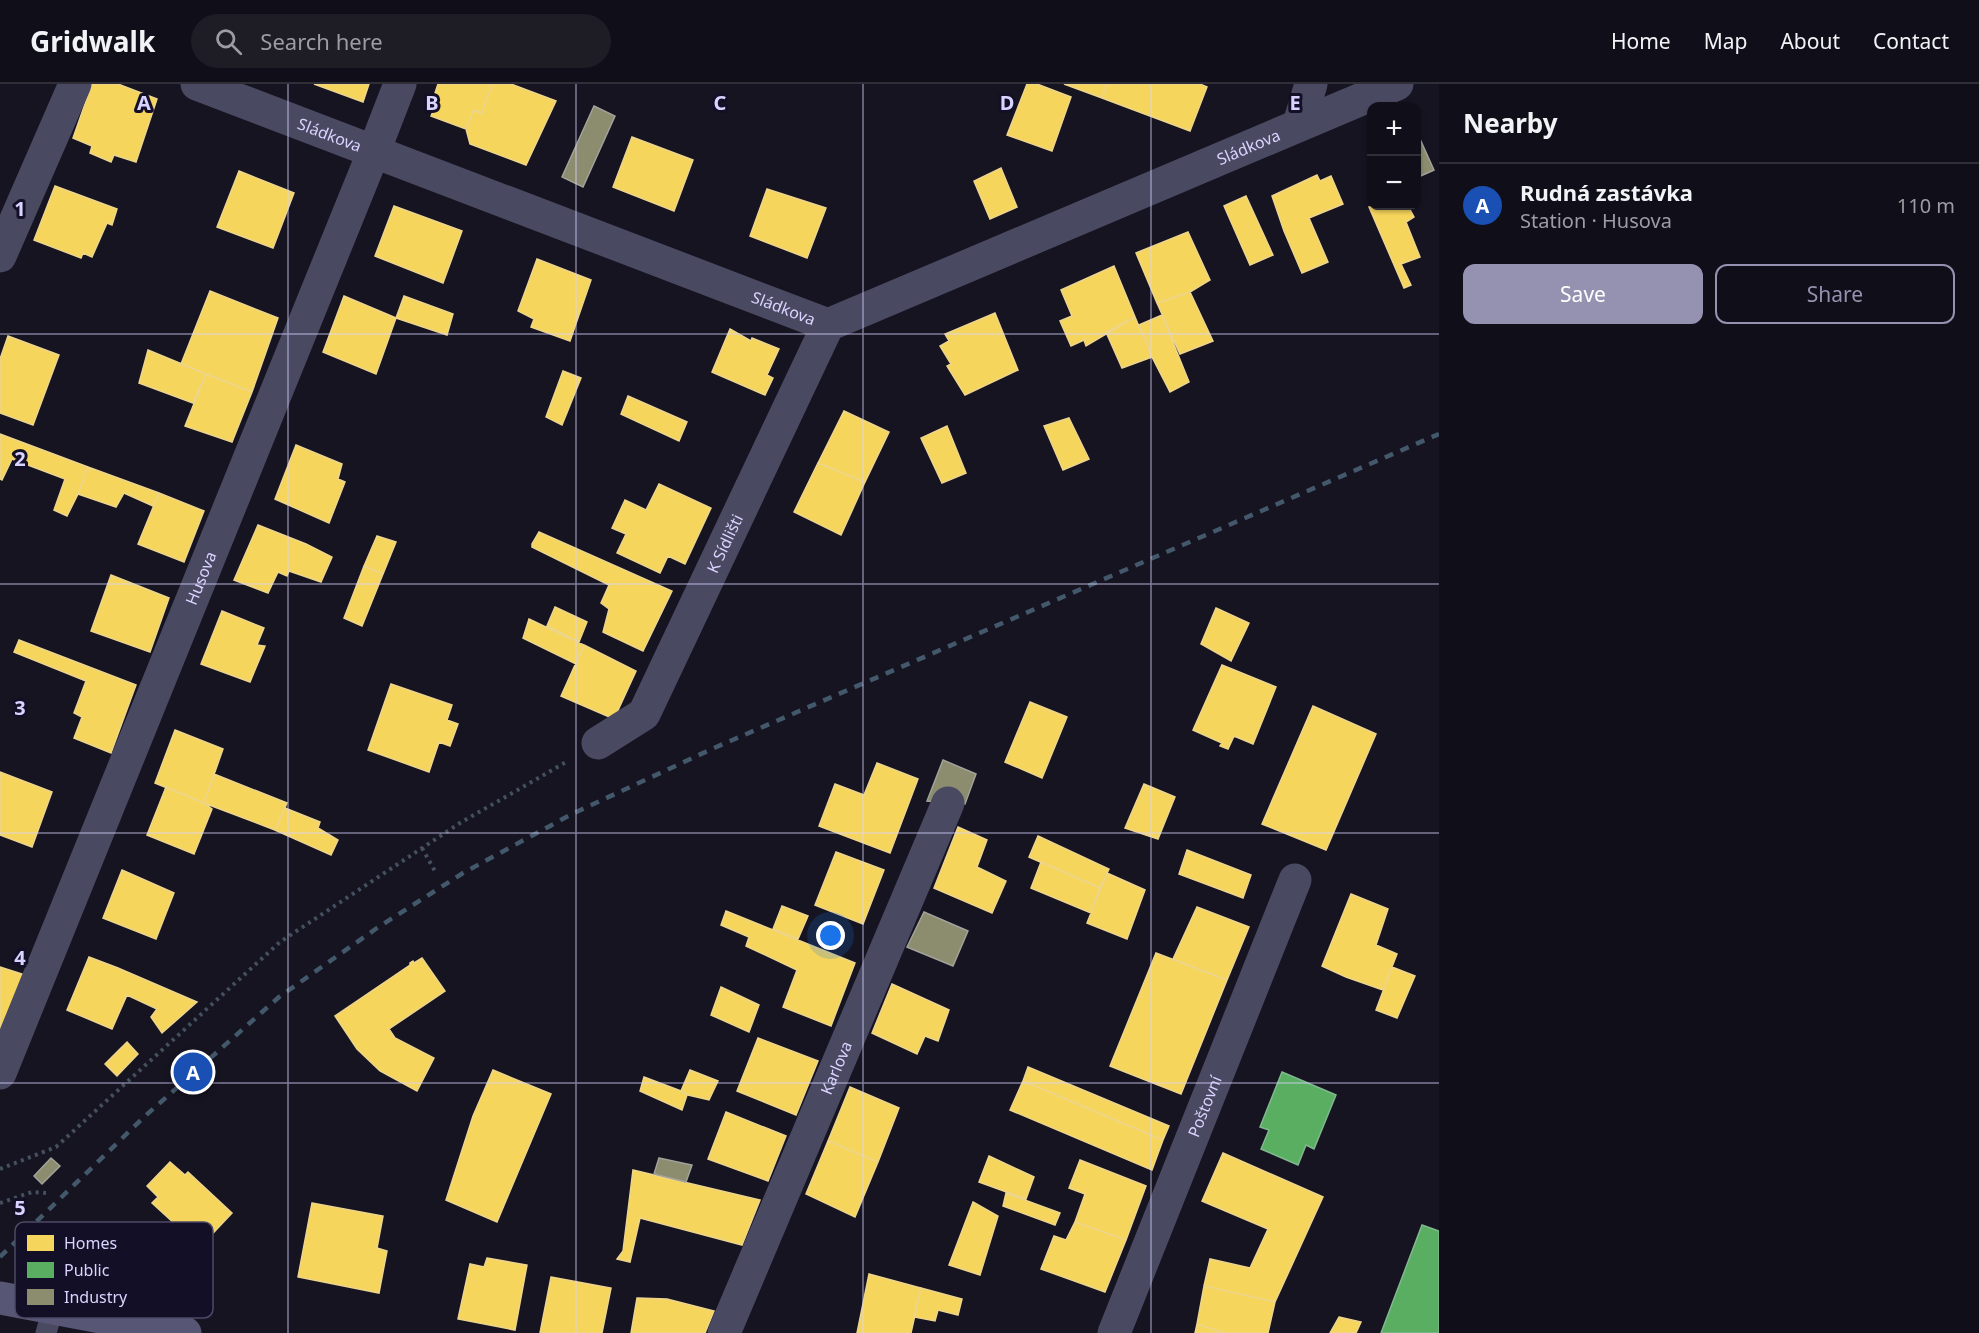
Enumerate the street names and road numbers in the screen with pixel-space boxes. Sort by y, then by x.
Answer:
street label: Sládkova [295,112,365,157]
street label: Sládkova [1213,124,1283,170]
street label: Sládkova [749,286,819,330]
street label: K Sídlišti [701,510,748,577]
street label: Husova [180,548,221,608]
street label: Karlova [815,1038,857,1098]
street label: Poštovní [1182,1072,1227,1140]

